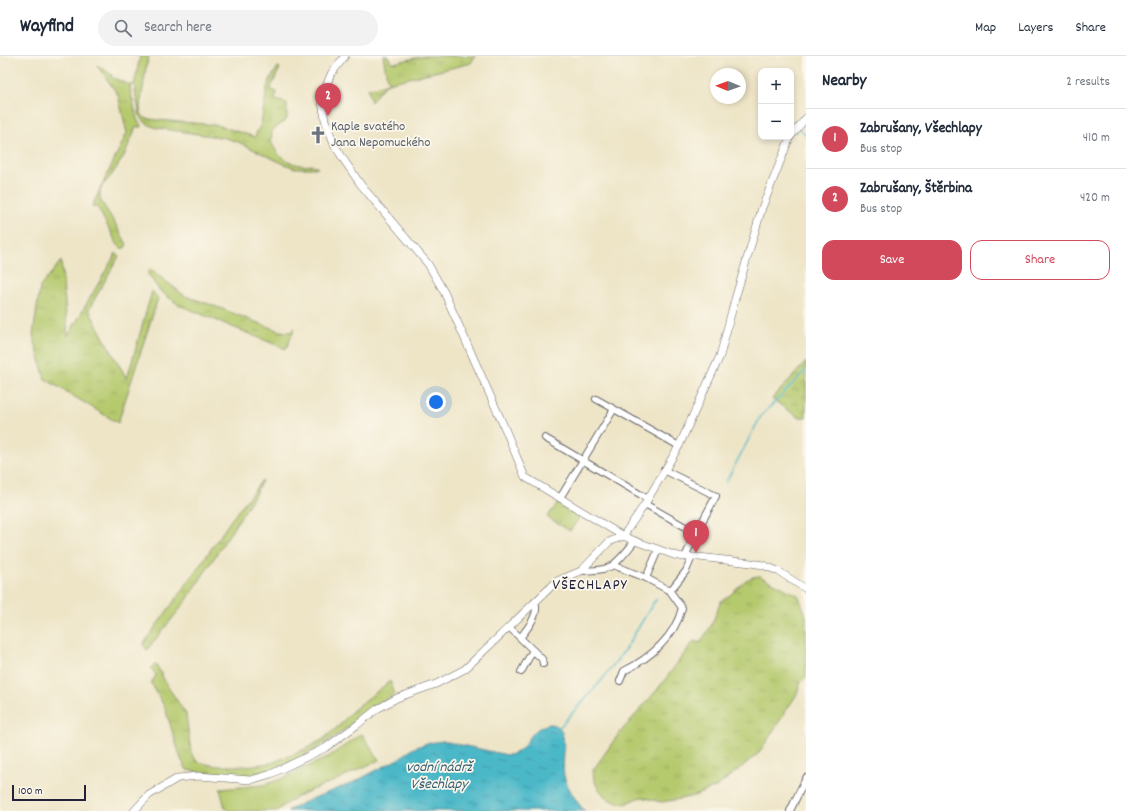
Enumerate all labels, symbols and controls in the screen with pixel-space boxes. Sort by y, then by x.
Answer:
search box [98,10,378,46]
text: Wayfind [20,14,74,41]
icon: search [112,17,134,39]
text: Search here [144,17,212,39]
text: Map [975,18,996,38]
text: Layers [1018,18,1053,38]
text: Share [1075,18,1106,38]
north arrow [710,68,746,104]
map controls [758,68,794,140]
button: + [758,68,794,104]
text: Nearby [822,70,866,94]
text: 2 results [1066,73,1110,92]
pin: 2 [315,83,341,116]
button: − [758,104,794,140]
place label: Kaple svatého Jana Nepomuckého [331,117,430,153]
text: Zabrušany, Všechlapy [860,118,982,140]
church icon: Kaple svatého Jana Nepomuckého [308,125,328,145]
text: 1 [834,129,836,148]
text: 410 m [1083,129,1110,148]
text: Bus stop [860,140,902,159]
text: Zabrušany, Štěrbina [860,178,972,200]
text: 2 [832,189,838,208]
text: 420 m [1080,189,1110,208]
text: Bus stop [860,200,902,219]
button: Save [822,240,962,280]
button: Share [970,240,1110,280]
your location [426,392,446,412]
pin: 1 [683,520,709,553]
district label: VŠECHLAPY [552,574,628,597]
water label: vodní nádrž Všechlapy [406,757,474,796]
scale bar [12,783,86,802]
text: 100 m [18,784,42,800]

